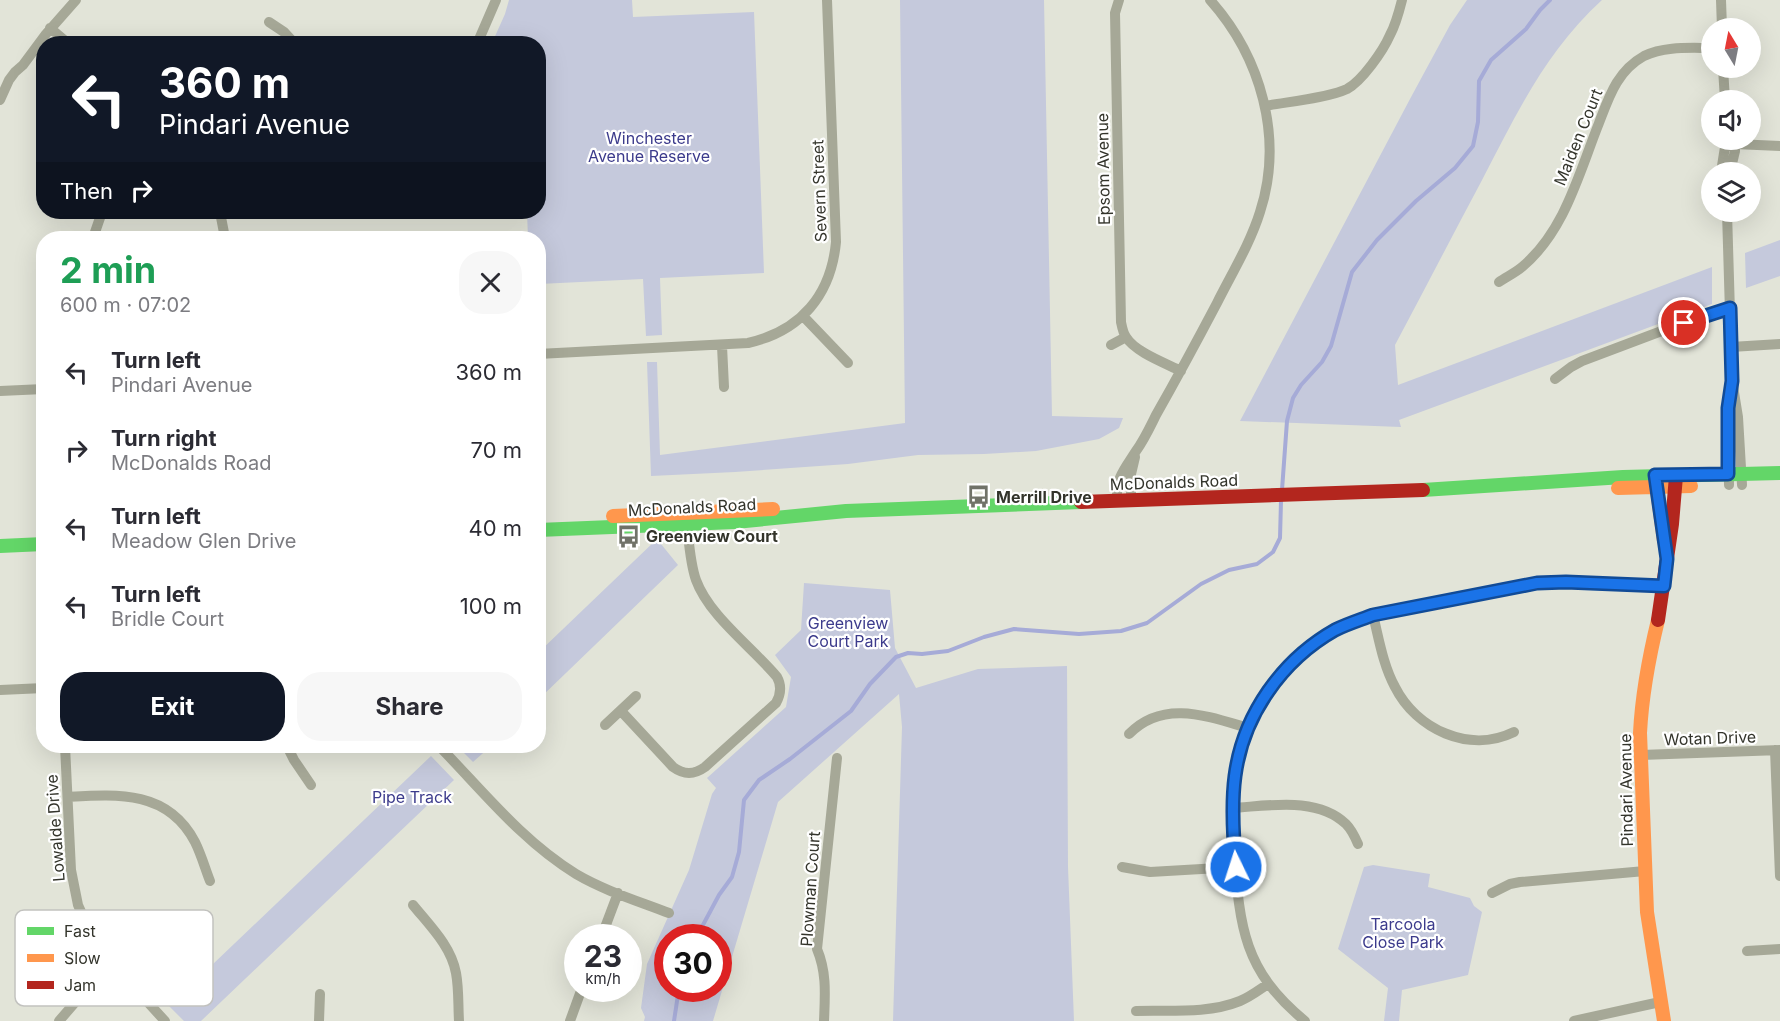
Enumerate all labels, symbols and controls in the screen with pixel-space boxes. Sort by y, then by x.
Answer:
north arrow [1701,18,1761,78]
map controls [1701,18,1761,222]
text: 360 m [159,57,290,108]
icon: left [60,60,138,138]
street label: Maiden Court [1550,86,1606,188]
button: sound [1701,90,1761,150]
text: Pindari Avenue [159,108,350,141]
street label: Epsom Avenue [1092,113,1114,225]
park label: Winchester Avenue Reserve [588,128,710,166]
street label: Severn Street [807,139,831,243]
button: layers [1701,162,1761,222]
icon: right [125,174,158,207]
text: Then [60,178,113,204]
text: 2 min [60,248,156,292]
button: close [459,251,522,314]
text: 600 m · 07:02 [60,293,191,317]
pin [1658,297,1709,348]
icon: arrive [1667,306,1700,339]
text: Turn left [111,347,201,373]
icon: left [60,356,93,389]
text: 360 m [455,359,522,385]
text: Pindari Avenue [111,373,252,397]
text: Turn right [111,425,217,451]
icon: right [60,434,93,467]
text: 70 m [471,437,522,463]
text: McDonalds Road [111,451,271,475]
street label: McDonalds Road [1109,470,1239,494]
bus stop icon: Merrill Drive [965,484,991,510]
place label: Merrill Drive [996,487,1092,507]
street label: McDonalds Road [627,494,757,520]
text: Turn left [111,503,201,529]
icon: left [60,512,93,545]
text: 40 m [468,515,522,541]
bus stop icon: Greenview Court [615,523,641,549]
place label: Greenview Court [646,526,778,546]
text: Meadow Glen Drive [111,529,297,553]
text: Turn left [111,581,201,607]
icon: left [60,590,93,623]
text: 100 m [460,593,522,619]
text: Bridle Court [111,607,224,631]
park label: Greenview Court Park [807,613,889,651]
button: Exit [60,672,285,741]
button: Share [297,672,522,741]
street label: Wotan Drive [1663,726,1757,750]
street label: Pindari Avenue [1615,733,1637,847]
street label: Lowalde Drive [41,774,69,882]
park label: Pipe Track [372,787,452,807]
street label: Plowman Court [796,831,824,947]
position arrow [1204,835,1268,899]
legend [15,910,213,1006]
park label: Tarcoola Close Park [1362,914,1444,952]
text: Fast [64,921,96,941]
speed limit sign: 30 [654,924,732,1002]
text: 23 [584,938,622,974]
text: Slow [64,948,101,968]
text: km/h [585,969,621,988]
text: Jam [64,975,96,995]

